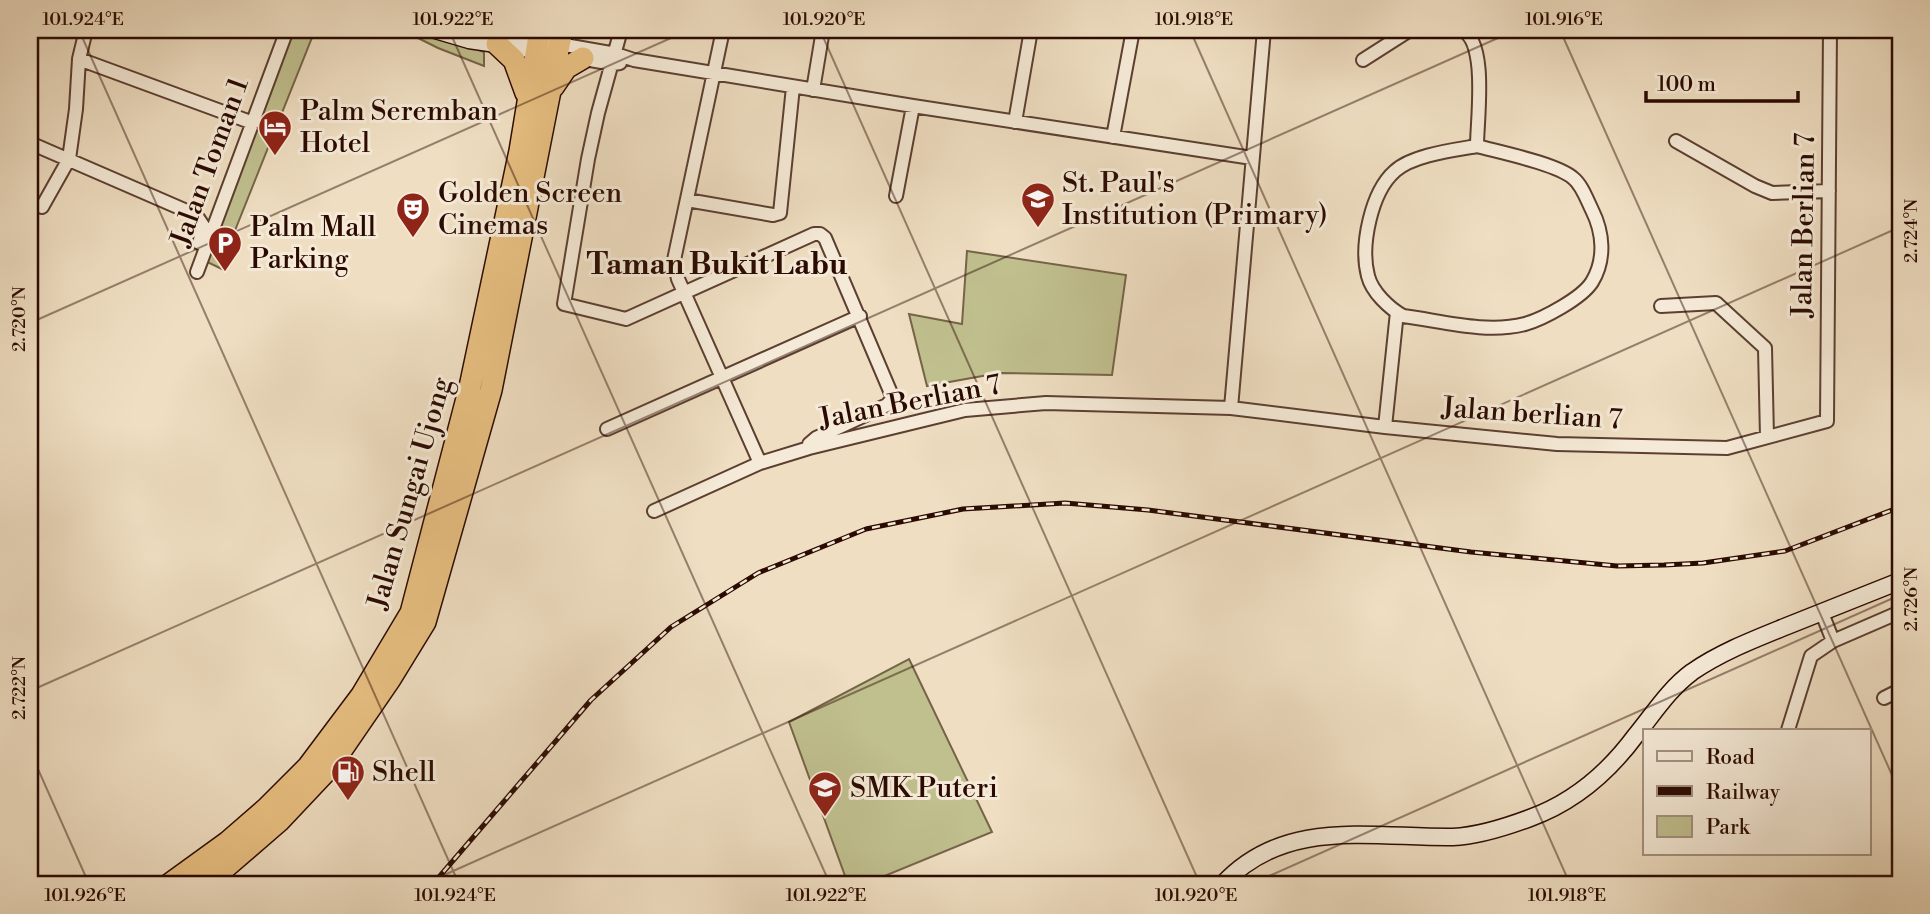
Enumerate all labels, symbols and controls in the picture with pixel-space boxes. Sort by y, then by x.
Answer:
text: 101.924°E [42,8,124,31]
text: 101.922°E [412,8,494,31]
text: 101.920°E [783,8,865,31]
text: 101.918°E [1155,8,1233,31]
text: 101.916°E [1525,8,1603,31]
scale bar [1646,60,1799,104]
text: 100 m [1657,72,1716,98]
street label: Jalan Toman 1 [163,73,257,252]
place label: Palm Seremban Hotel [300,94,498,161]
hotel icon: Palm Seremban Hotel [256,108,294,157]
street label: Jalan Berlian 7 [1785,132,1823,319]
place label: St. Paul's Institution (Primary) [1062,166,1328,233]
place label: Golden Screen Cinemas [438,176,623,243]
school or university icon: St. Paul's Institution (Primary) [1019,180,1057,229]
theatre icon: Golden Screen Cinemas [394,190,432,239]
text: 2.724°N [1900,198,1923,263]
place label: Palm Mall Parking [250,210,376,277]
parking icon: Palm Mall Parking [206,224,244,273]
district label: Taman Bukit Labu [587,246,848,284]
text: 2.720°N [8,286,31,352]
street label: Jalan Berlian 7 [815,367,1004,437]
street label: Jalan Sungai Ujong [360,373,460,614]
street label: Jalan berlian 7 [1440,390,1623,438]
text: 2.726°N [1900,566,1923,631]
text: 2.722°N [8,656,31,720]
legend [1643,729,1870,855]
text: Road [1706,745,1755,771]
fuel station icon: Shell [329,753,367,802]
place label: Shell [372,755,435,790]
school or university icon: SMK Puteri [806,769,844,818]
place label: SMK Puteri [850,771,998,806]
text: Railway [1706,780,1781,806]
text: Park [1706,815,1751,841]
text: 101.926°E [44,884,126,907]
text: 101.924°E [414,884,496,907]
text: 101.922°E [785,884,867,907]
text: 101.920°E [1155,884,1237,907]
text: 101.918°E [1528,884,1606,907]

